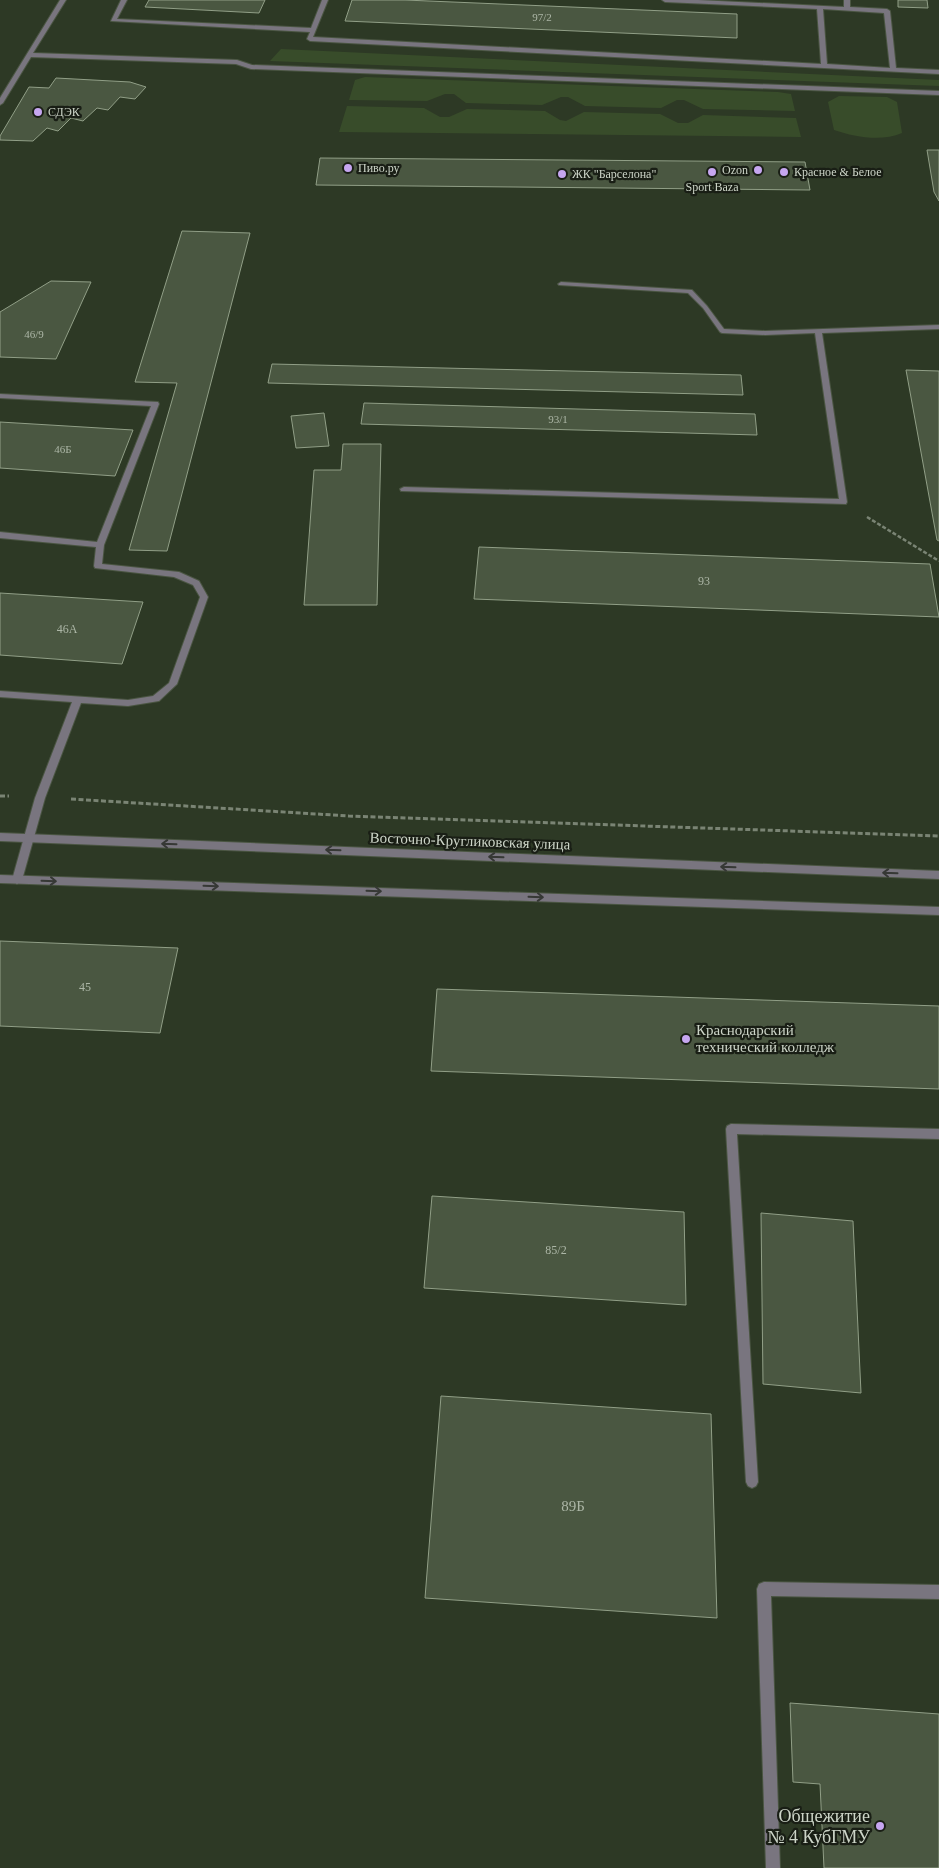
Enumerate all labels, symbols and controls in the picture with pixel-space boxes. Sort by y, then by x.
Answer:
house number: 97/2 [532,11,552,23]
place label: СДЭК [48,105,81,119]
marker: СДЭК [32,106,44,118]
place label: Пиво.ру [358,161,400,175]
marker: Пиво.ру [342,162,354,174]
place label: Ozon [722,163,748,177]
marker: Ozon [752,164,764,176]
place label: Красное & Белое [794,165,882,179]
marker: Sport Baza [706,166,718,178]
marker: Красное & Белое [778,166,790,178]
place label: ЖК "Барселона" [572,167,656,181]
marker: ЖК "Барселона" [556,168,568,180]
place label: Sport Baza [686,180,739,194]
house number: 46/9 [24,328,44,340]
house number: 93/1 [548,413,568,425]
house number: 46Б [54,443,72,455]
house number: 93 [698,574,710,588]
house number: 46А [57,622,78,636]
street label: Восточно-Кругликовская улица [369,829,571,853]
one-way arrow [162,839,178,848]
one-way arrow [326,846,342,855]
one-way arrow [488,852,504,862]
one-way arrow [720,862,736,871]
one-way arrow [883,869,899,878]
one-way arrow [40,876,56,885]
one-way arrow [203,881,219,890]
one-way arrow [365,886,381,896]
one-way arrow [528,892,544,901]
house number: 45 [79,980,91,994]
place label: Краснодарский технический колледж [696,1022,835,1055]
marker: Краснодарский технический колледж [680,1033,692,1045]
house number: 85/2 [545,1243,567,1257]
house number: 89Б [561,1498,585,1514]
place label: Общежитие № 4 КубГМУ [767,1806,870,1847]
marker: Общежитие № 4 КубГМУ [874,1820,886,1832]

